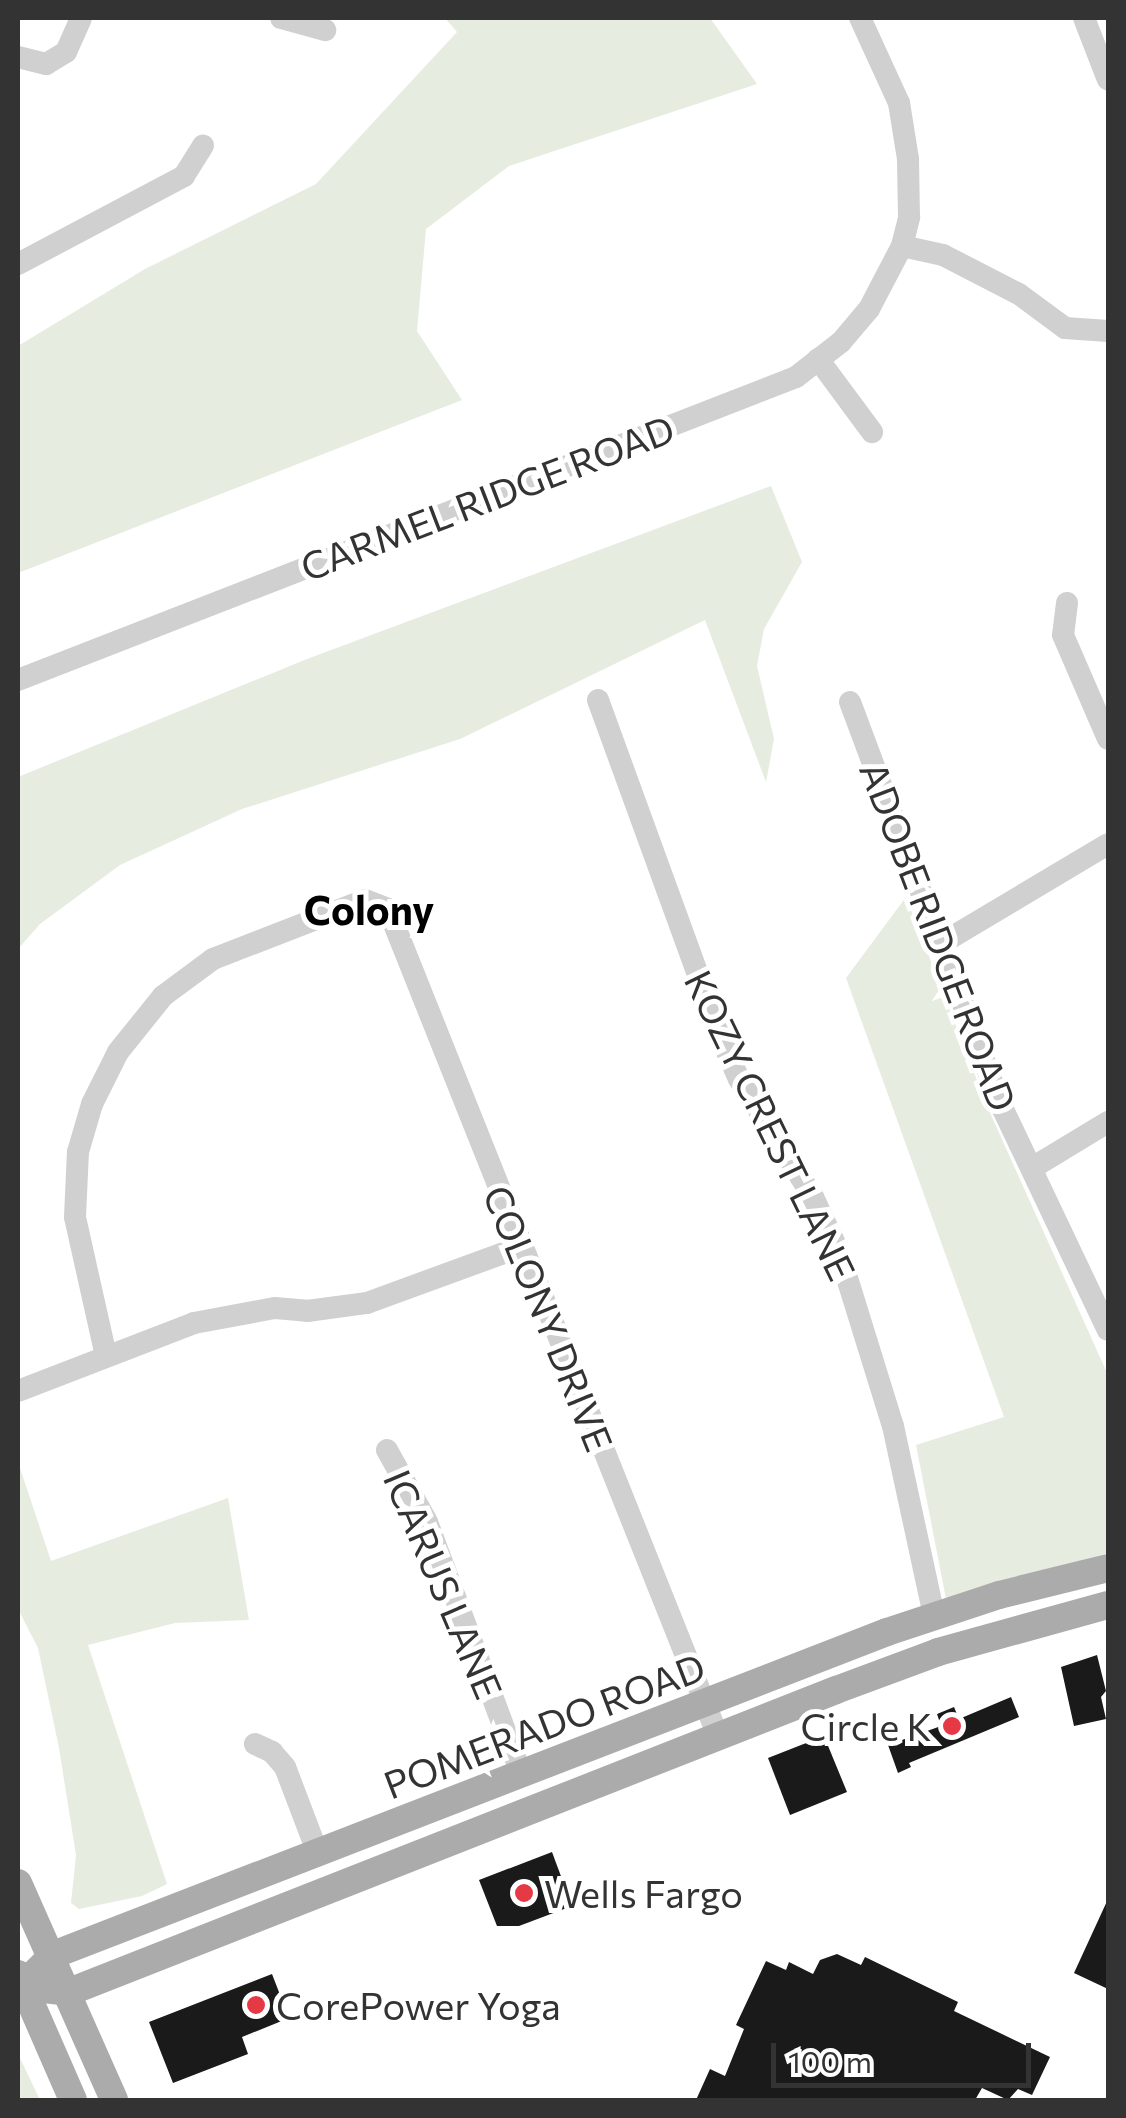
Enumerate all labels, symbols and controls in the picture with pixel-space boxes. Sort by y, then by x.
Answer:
street label: CARMEL RIDGE ROAD [294,405,680,589]
street label: ADOBE RIDGE ROAD [851,755,1027,1117]
district label: Colony [304,885,434,933]
street label: KOZY CREST LANE [676,963,866,1287]
street label: COLONY DRIVE [475,1178,623,1458]
street label: ICARUS LANE [375,1463,513,1705]
street label: POMERADO ROAD [377,1643,711,1807]
place label: Circle K [800,1703,932,1749]
marker: Circle K [941,1715,963,1737]
place label: Wells Fargo [544,1870,743,1916]
marker: Wells Fargo [513,1882,535,1904]
place label: CorePower Yoga [276,1982,561,2028]
marker: CorePower Yoga [245,1994,267,2016]
scale bar [776,2023,1036,2085]
text: 100 m [788,2042,872,2079]

